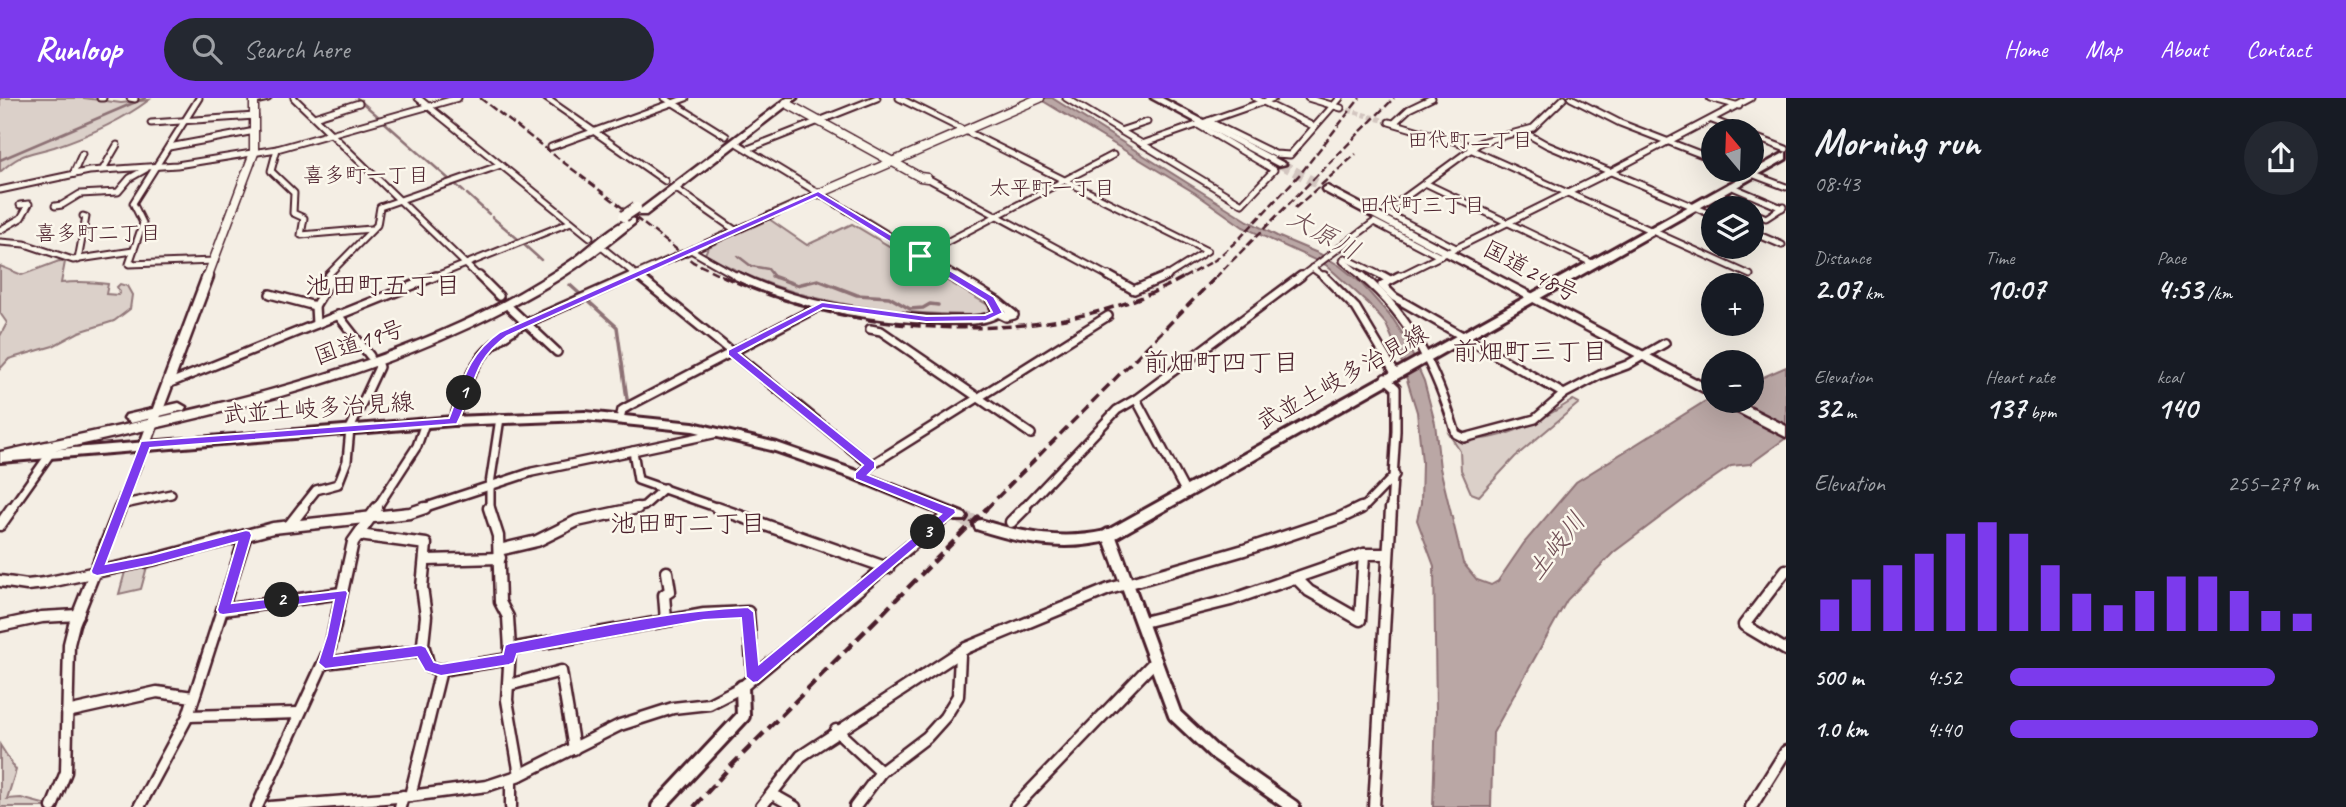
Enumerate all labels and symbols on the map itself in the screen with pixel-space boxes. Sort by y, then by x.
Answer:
north arrow [1701,119,1764,182]
district label: 田代町二丁目 [1407,127,1533,153]
district label: 喜多町一丁目 [303,162,429,188]
district label: 太平町一丁目 [989,175,1115,201]
district label: 田代町三丁目 [1359,192,1485,218]
water label: 大原川 [1282,201,1366,267]
district label: 喜多町二丁目 [35,220,161,246]
pin [890,226,950,286]
street label: 国道248号 [1478,233,1584,309]
district label: 池田町五丁目 [305,269,461,302]
street label: 国道19号 [310,313,408,371]
street label: 武並土岐多治見線 [1251,317,1433,437]
district label: 前畑町三丁目 [1452,335,1608,368]
district label: 前畑町四丁目 [1143,346,1299,379]
pin: 1 [447,376,482,410]
street label: 武並土岐多治見線 [221,386,415,430]
water label: 土岐川 [1519,505,1593,587]
district label: 池田町二丁目 [610,507,766,540]
pin: 3 [911,514,946,550]
pin: 2 [264,582,300,618]

